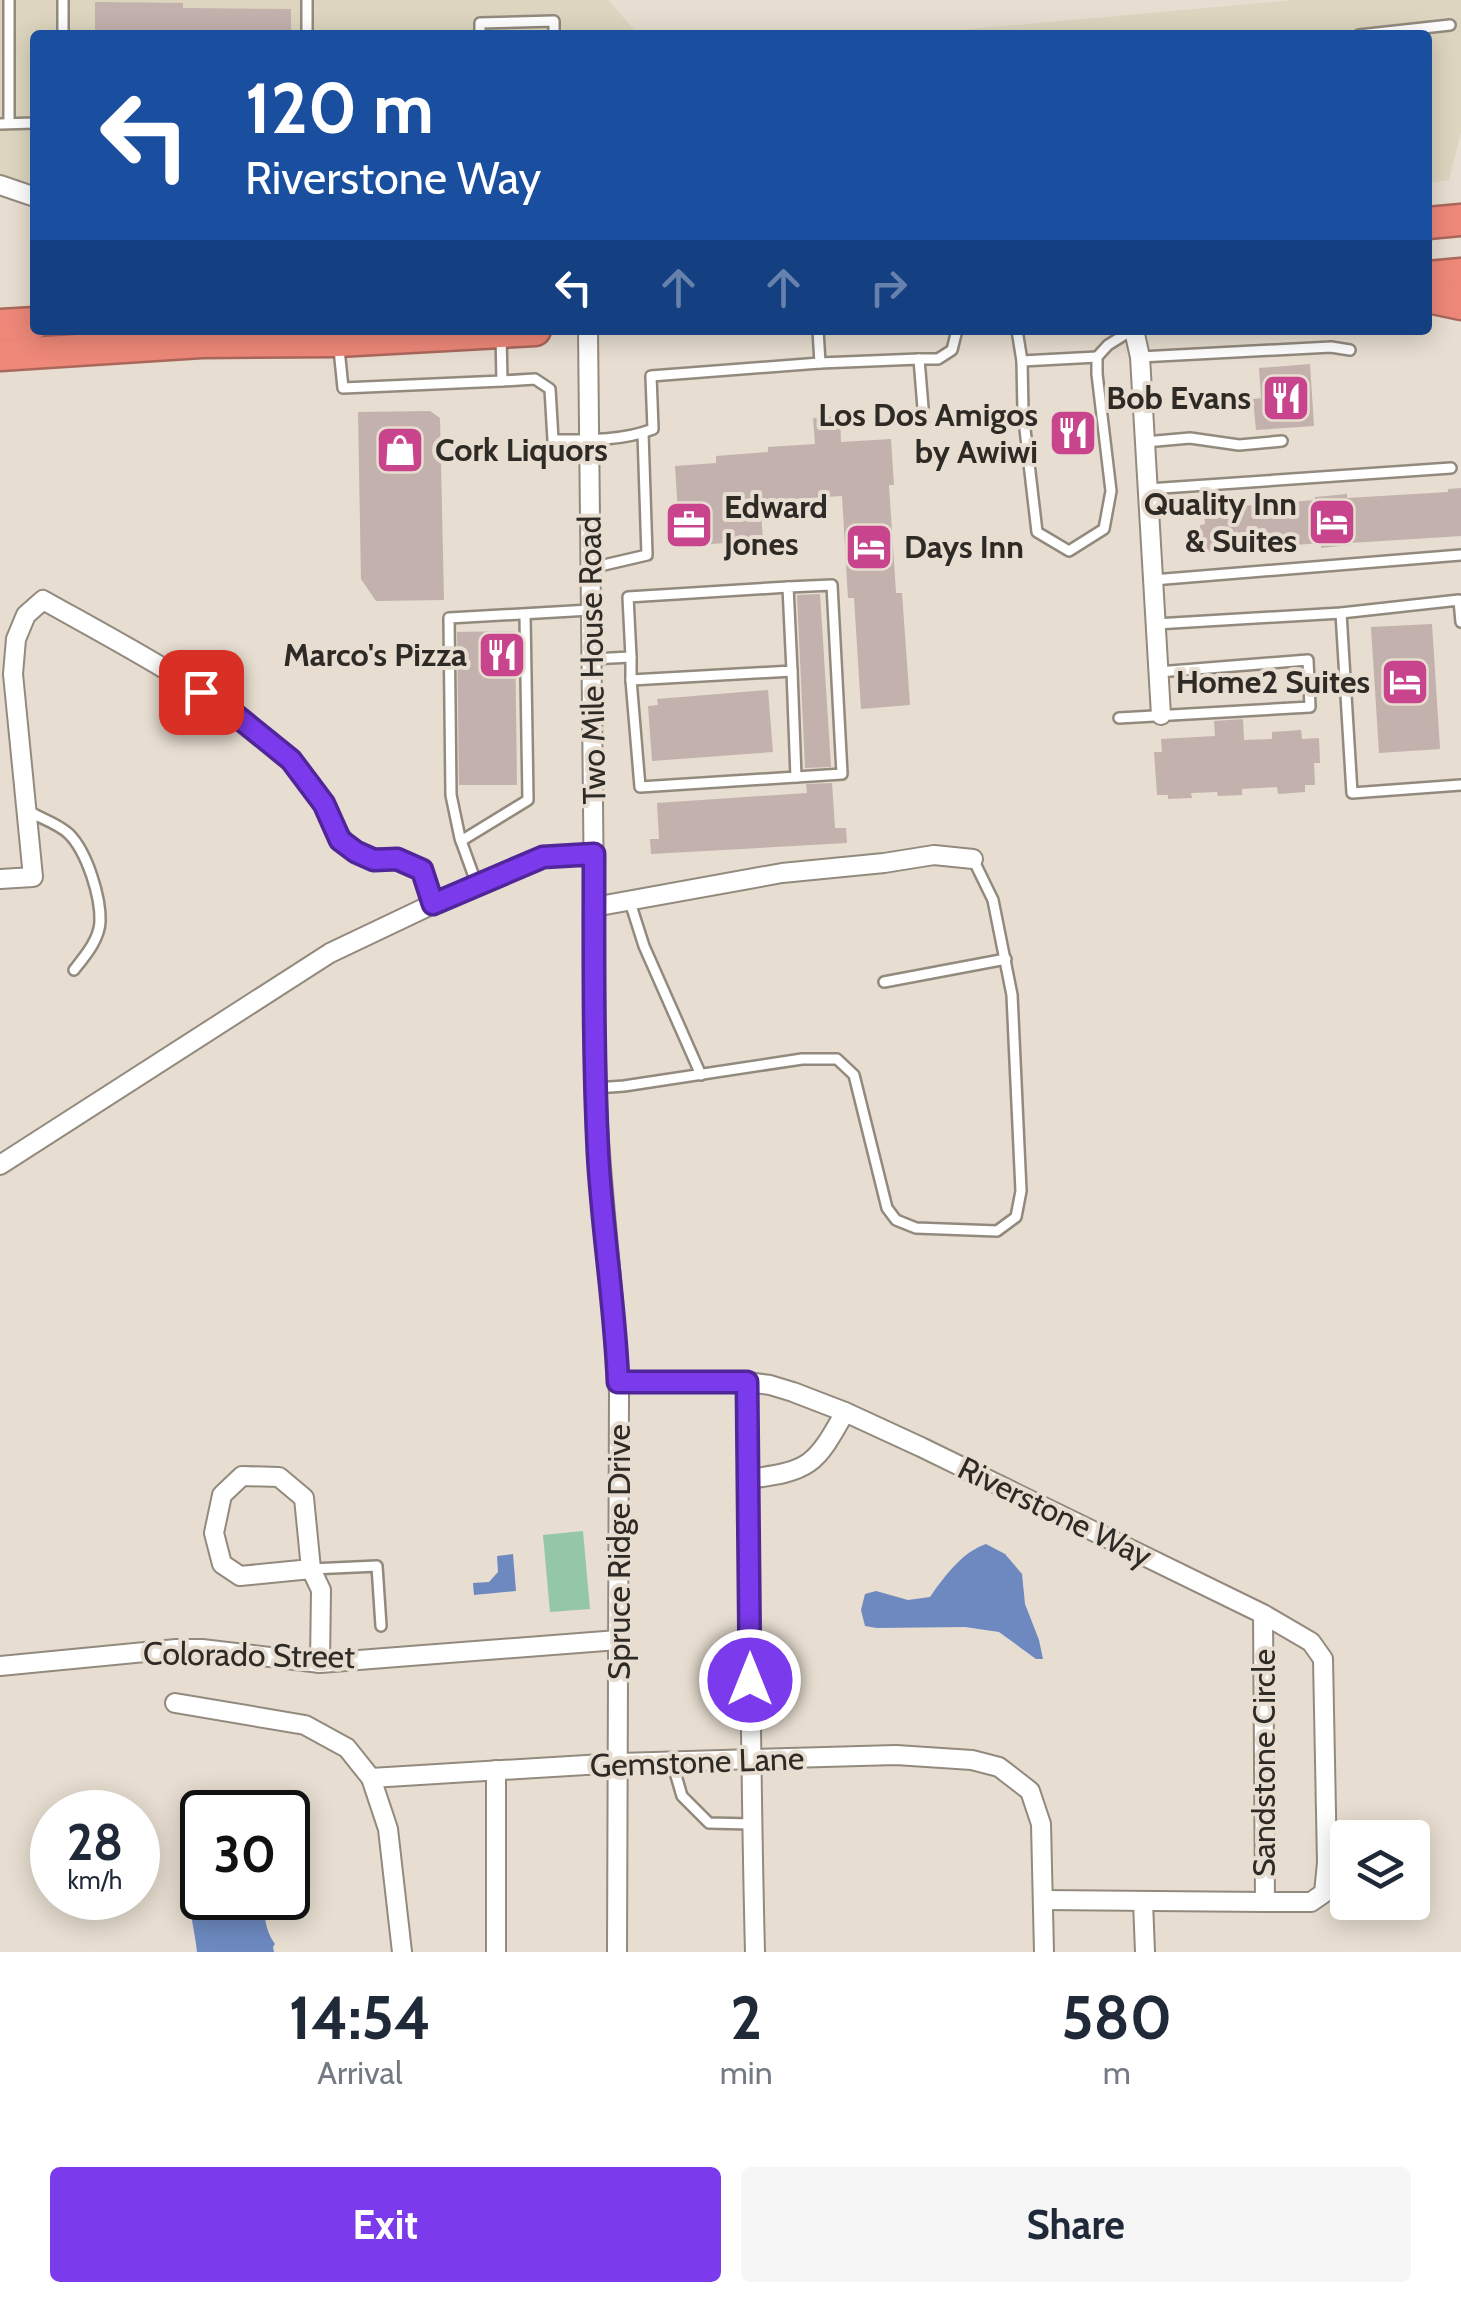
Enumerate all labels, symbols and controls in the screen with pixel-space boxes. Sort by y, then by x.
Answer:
text: 120 m [245,65,434,151]
icon: left [80,70,210,200]
text: Riverstone Way [245,151,541,205]
icon: left [546,260,601,315]
icon: ahead [651,260,706,315]
icon: ahead [756,260,811,315]
icon: right [861,260,916,315]
restaurant icon: Bob Evans [1260,372,1312,424]
place label: Bob Evans [1106,378,1251,417]
place label: Los Dos Amigos by Awiwi [818,395,1038,471]
restaurant icon: Los Dos Amigos by Awiwi [1047,407,1099,459]
shop icon: Cork Liquors [374,424,426,476]
place label: Cork Liquors [435,430,608,469]
place label: Quality Inn & Suites [1144,484,1297,560]
place label: Edward Jones [723,487,828,563]
hotel icon: Quality Inn & Suites [1306,496,1358,548]
office icon: Edward Jones [663,499,715,551]
street label: Two Mile House Road [569,515,614,805]
hotel icon: Days Inn [843,521,895,573]
place label: Days Inn [904,527,1024,566]
restaurant icon: Marco's Pizza [476,629,528,681]
place label: Marco's Pizza [283,635,467,674]
pin [159,650,244,735]
hotel icon: Home2 Suites [1379,656,1431,708]
place label: Home2 Suites [1176,662,1370,701]
icon: arrive [174,665,229,720]
street label: Spruce Ridge Drive [599,1424,638,1680]
street label: Riverstone Way [952,1448,1158,1575]
position arrow [698,1628,802,1732]
street label: Colorado Street [143,1633,356,1676]
street label: Sandstone Circle [1244,1649,1283,1877]
street label: Gemstone Lane [589,1738,805,1785]
speed limit sign: 30 [180,1790,310,1920]
text: 28 [67,1812,123,1873]
map controls [1330,1820,1430,1920]
button: layers [1330,1820,1430,1920]
text: km/h [68,1865,122,1895]
text: 14:54 [289,1981,431,2054]
text: 2 [730,1981,762,2054]
text: 580 [1061,1981,1172,2054]
text: Arrival [317,2053,402,2092]
text: min [720,2053,773,2092]
text: m [1103,2053,1131,2092]
button: Exit [50,2167,721,2282]
button: Share [741,2167,1411,2282]

